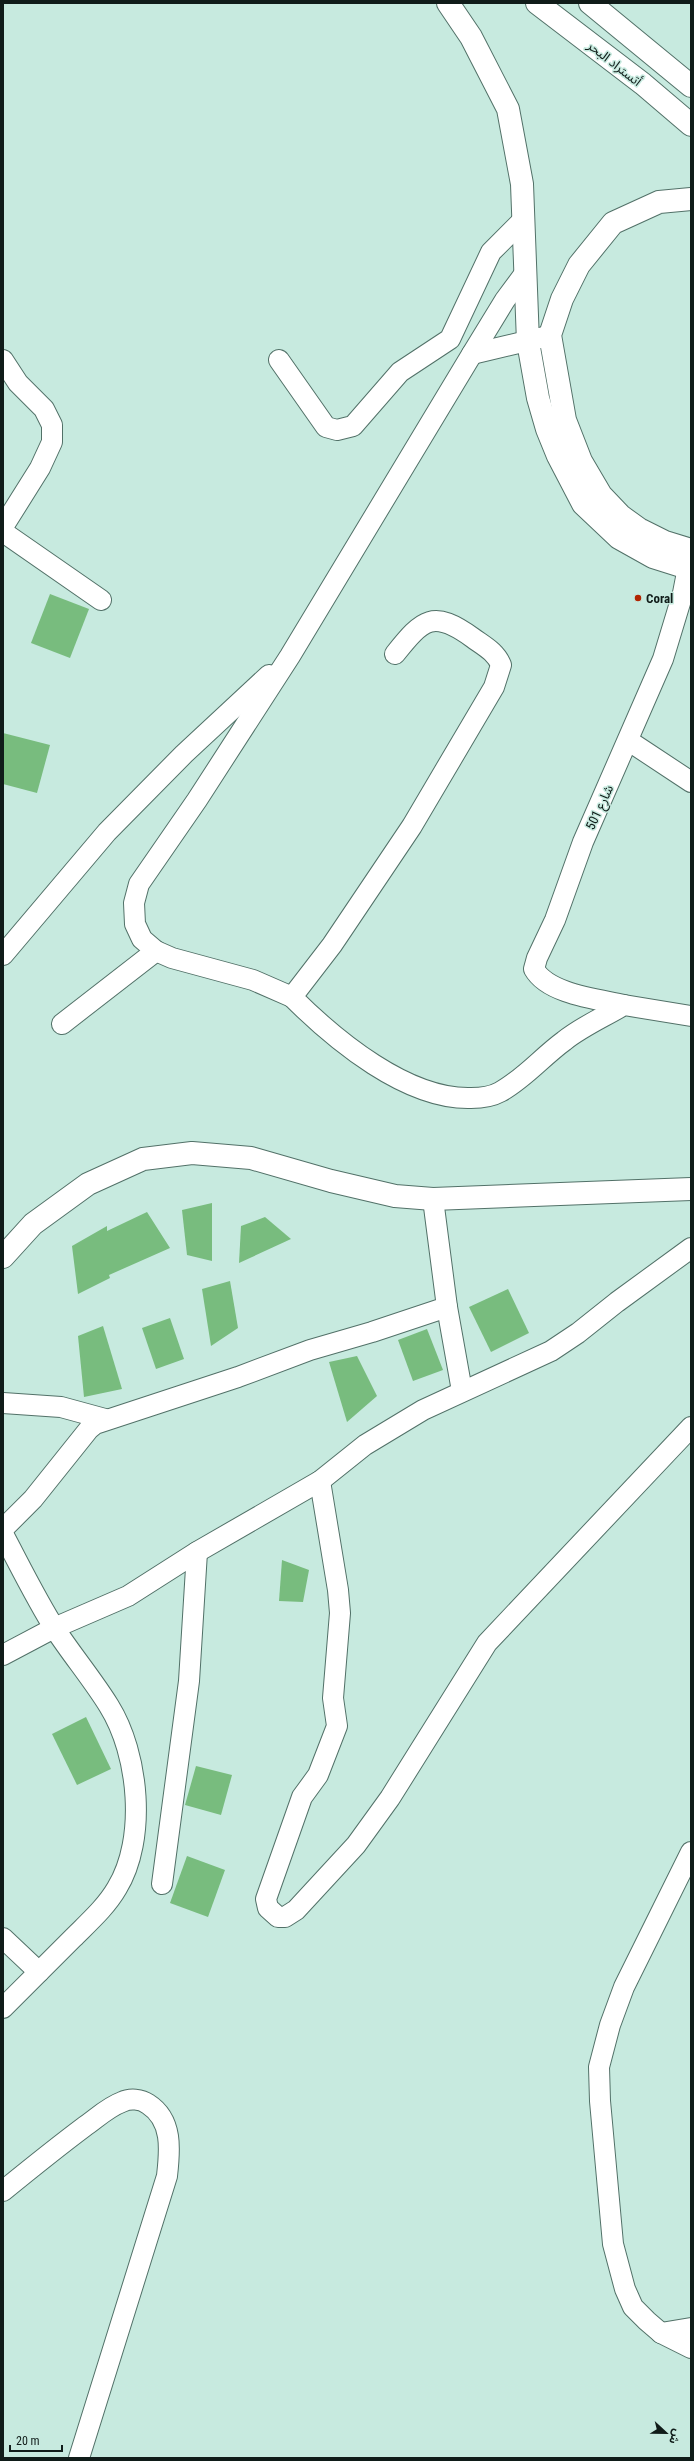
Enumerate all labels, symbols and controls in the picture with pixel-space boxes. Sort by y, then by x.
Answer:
street label: أتستراد البحر [584,37,645,89]
place label: Coral [646,591,673,606]
marker: Coral [633,593,643,603]
street label: شارع 501 [583,782,619,833]
north arrow [646,2413,686,2453]
scale bar [10,2427,62,2453]
text: ش [666,2427,684,2446]
text: 20 m [16,2434,40,2448]

